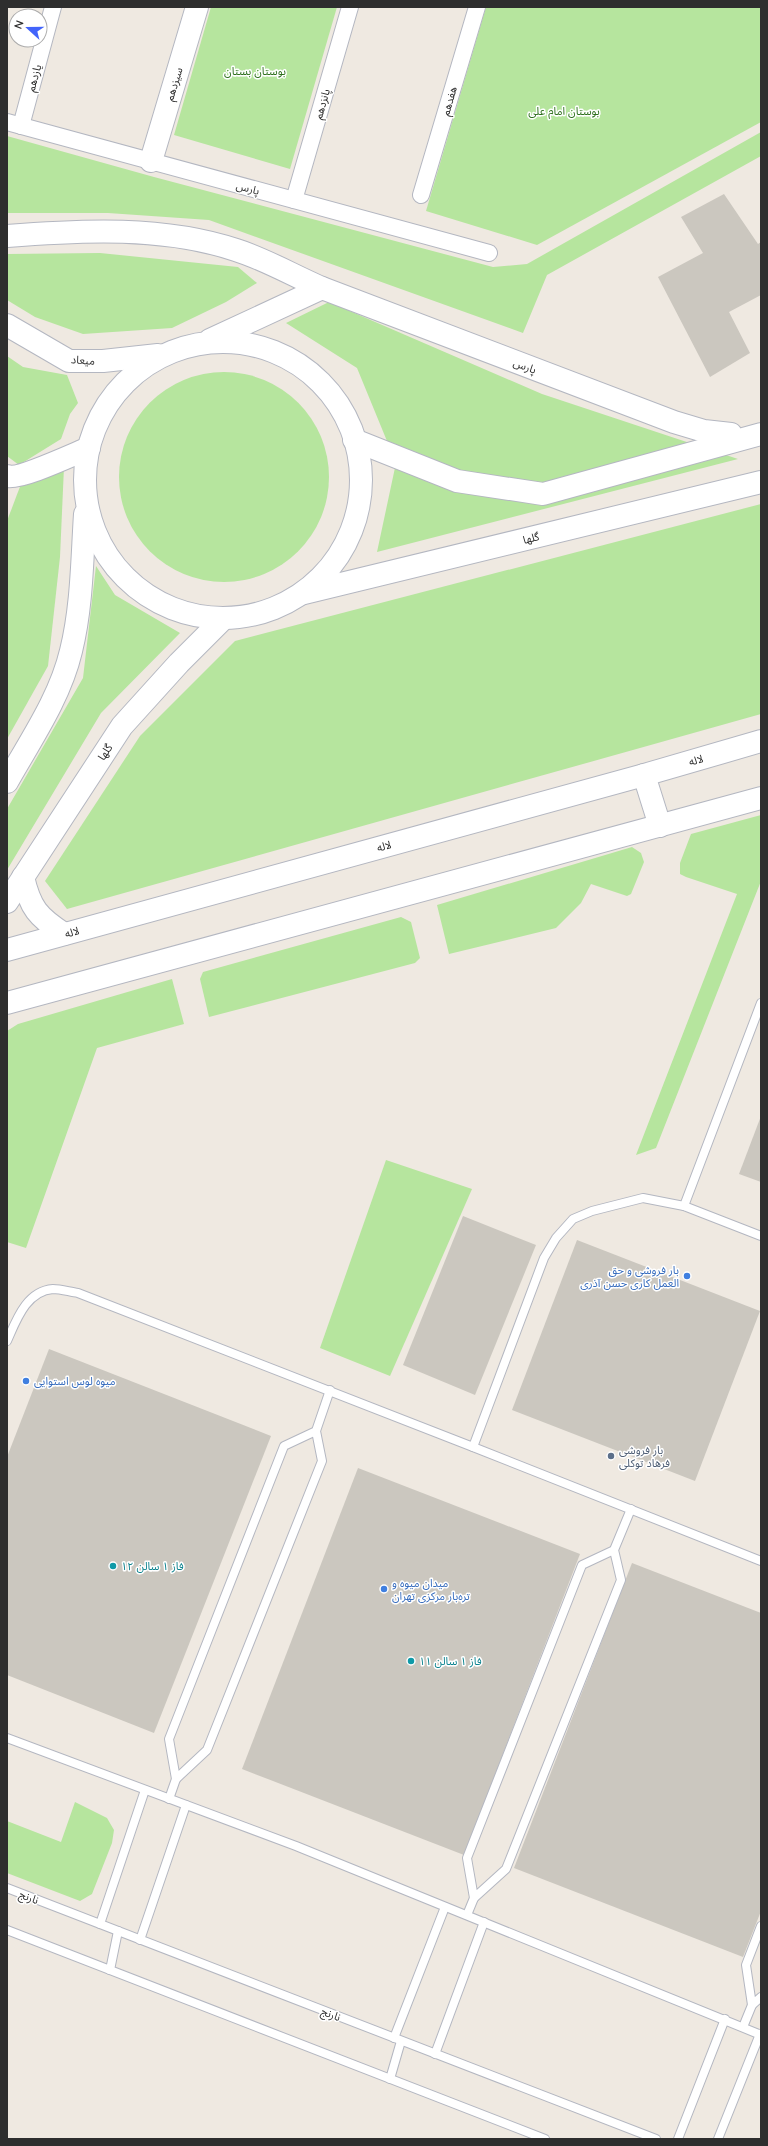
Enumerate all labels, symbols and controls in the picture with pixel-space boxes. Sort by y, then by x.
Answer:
north arrow [8,8,48,48]
text: N [11,18,27,31]
street label: یازدهم [24,63,46,94]
park label: بوستان بستان [224,64,286,78]
street label: سیزدهم [162,65,188,103]
street label: هفدهم [438,85,462,118]
street label: پانزدهم [311,87,335,121]
park label: بوستان امام علی [528,104,600,119]
street label: پارس [235,178,261,199]
street label: میعاد [71,352,96,368]
street label: پارس [511,355,538,378]
street label: گلها [521,529,541,547]
street label: گلها [95,741,116,763]
street label: لاله [687,751,705,769]
street label: لاله [375,837,393,855]
street label: لاله [63,923,81,941]
place label: بار فروشی و حق العمل کاری حسن آذری [580,1263,679,1290]
marker: بار فروشی و حق العمل کاری حسن آذری [682,1271,692,1281]
place label: میوه لوس استوایی [34,1374,116,1388]
marker: میوه لوس استوایی [21,1376,31,1386]
place label: بار فروشی فرهاد توکلی [619,1443,670,1470]
marker: بار فروشی فرهاد توکلی [606,1451,616,1461]
place label: فاز ۱ سالن ۱۲ [121,1559,184,1573]
marker: فاز ۱ سالن ۱۲ [108,1561,118,1571]
place label: میدان میوه و تره‌بار مرکزی تهران [392,1576,470,1603]
marker: میدان میوه و تره‌بار مرکزی تهران [379,1584,389,1594]
place label: فاز ۱ سالن ۱۱ [419,1654,482,1668]
marker: فاز ۱ سالن ۱۱ [406,1656,416,1666]
street label: نارنج [17,1887,41,1908]
street label: نارنج [319,2004,343,2025]

